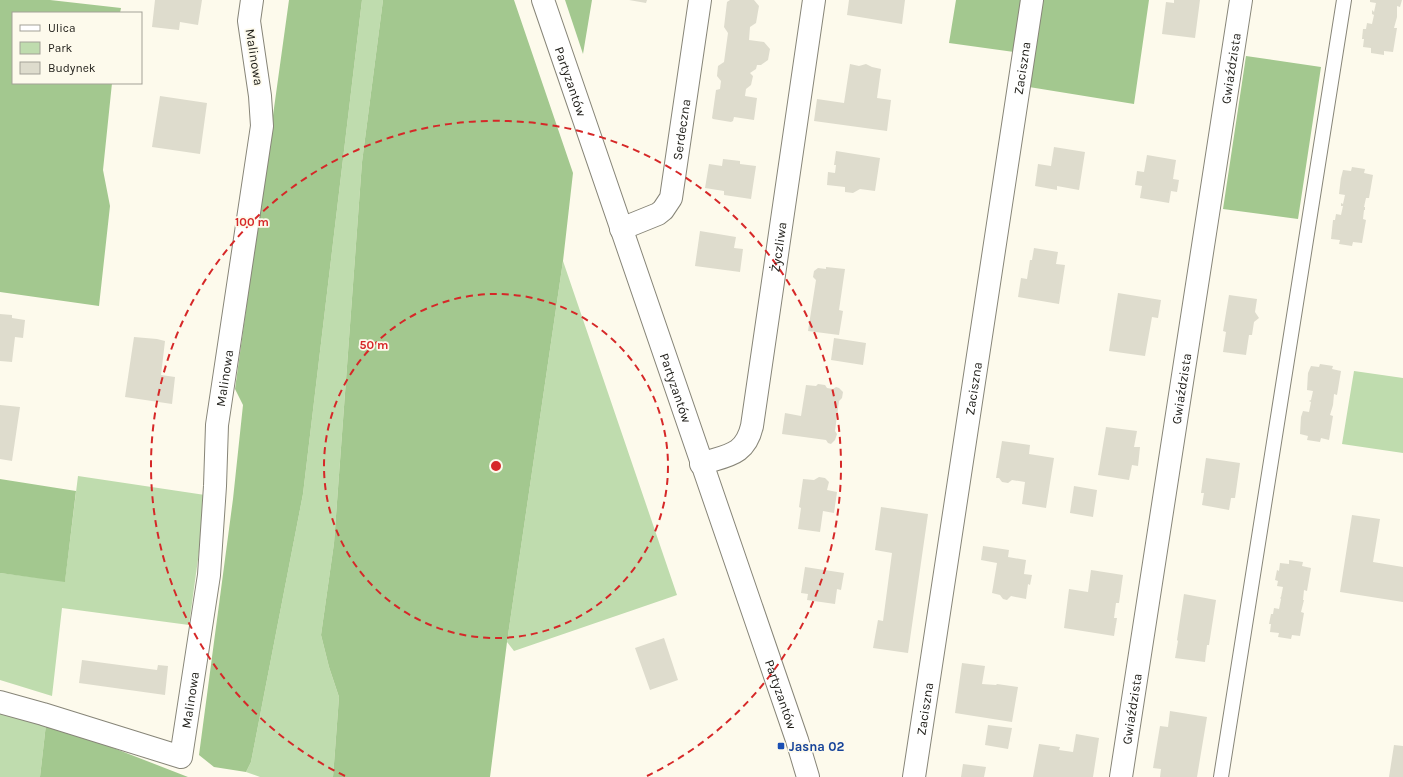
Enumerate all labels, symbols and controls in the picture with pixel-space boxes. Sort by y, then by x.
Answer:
legend [12,12,142,84]
text: Ulica [48,21,76,35]
street label: Malinowa [243,28,266,87]
street label: Gwiaździsta [1218,32,1244,105]
text: Park [48,41,73,55]
street label: Zaciszna [1011,41,1034,96]
street label: Partyzantów [552,45,590,119]
text: Budynek [48,61,96,75]
street label: Serdeczna [670,98,693,161]
text: 100 m [235,215,269,229]
street label: Życzliwa [767,221,790,273]
text: 50 m [360,338,389,352]
street label: Malinowa [213,349,236,408]
street label: Partyzantów [657,351,695,425]
street label: Gwiaździsta [1169,352,1194,425]
street label: Zaciszna [962,361,985,416]
centre of rings [489,459,503,473]
street label: Partyzantów [762,658,800,732]
street label: Malinowa [179,670,202,729]
street label: Gwiaździsta [1119,672,1145,745]
street label: Zaciszna [913,681,936,736]
place label: Jasna 02 [789,739,844,754]
marker: Jasna 02 [776,741,786,751]

